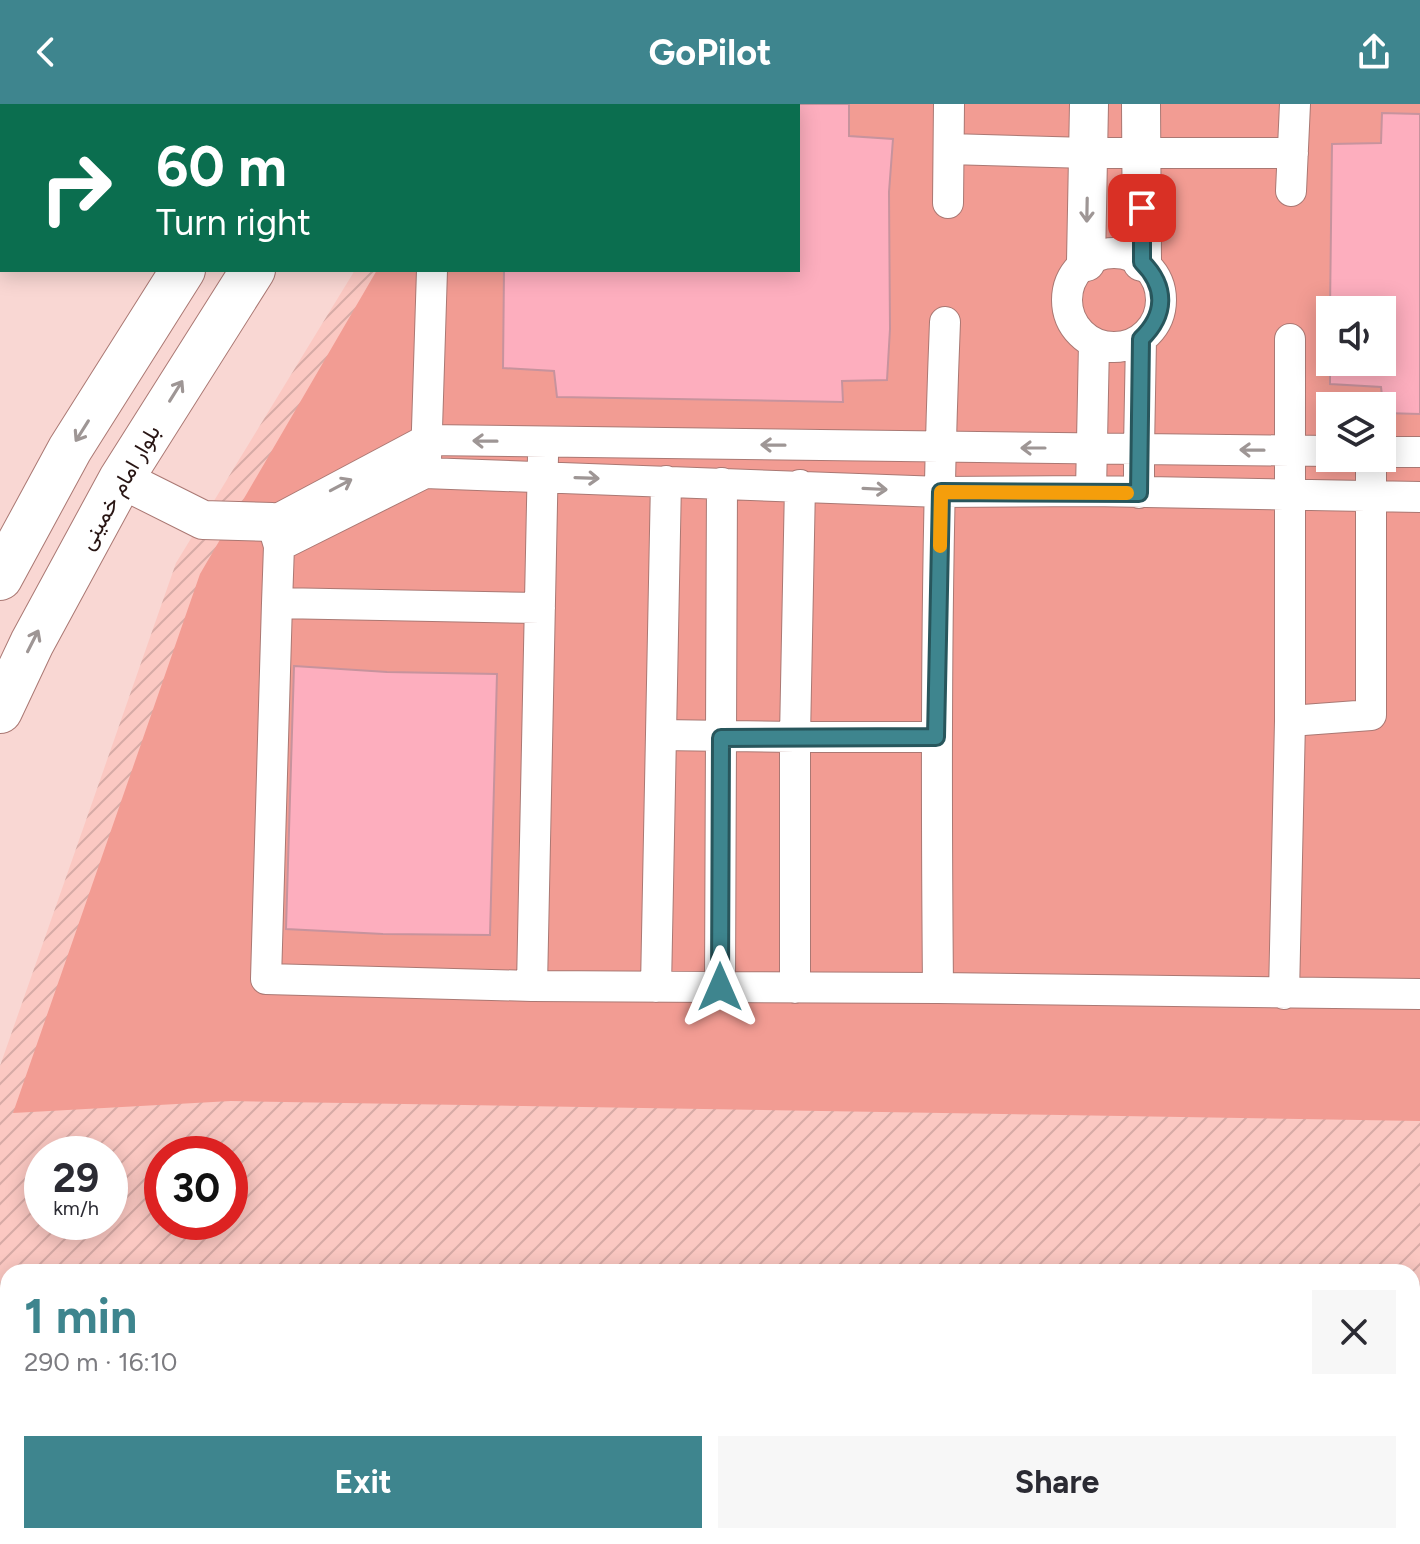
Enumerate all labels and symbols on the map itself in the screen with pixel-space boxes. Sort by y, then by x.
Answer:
pin [1108,174,1176,242]
one-way arrow [1079,196,1095,223]
one-way arrow [169,380,185,403]
one-way arrow [73,419,89,442]
street label: بلوار امام خمینی [73,420,167,555]
one-way arrow [472,433,499,449]
one-way arrow [760,437,787,453]
one-way arrow [1020,441,1047,456]
one-way arrow [1239,442,1266,458]
one-way arrow [573,470,600,485]
one-way arrow [328,477,352,493]
one-way arrow [861,481,888,496]
one-way arrow [26,629,42,653]
position arrow [678,945,762,1029]
speed limit sign: 30 [144,1136,248,1240]

